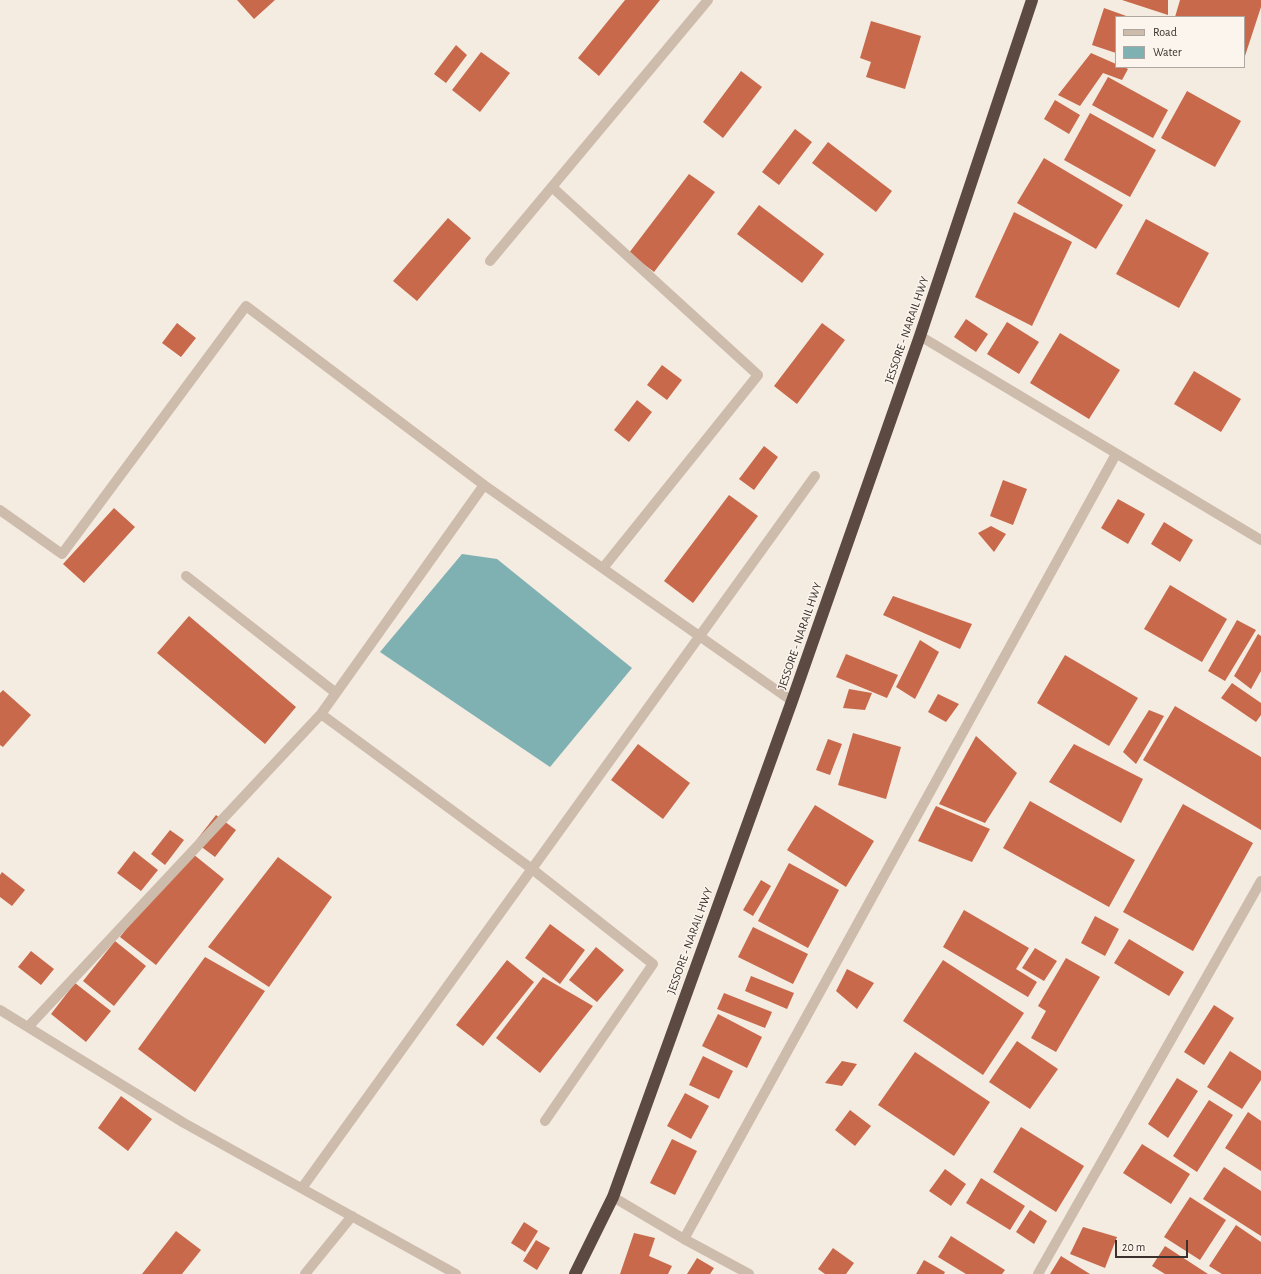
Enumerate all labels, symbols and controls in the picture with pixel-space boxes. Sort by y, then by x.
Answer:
legend [1115,16,1245,68]
text: Road [1153,26,1177,38]
text: Water [1153,46,1182,58]
street label: JESSORE - NARAIL HWY [882,274,932,386]
street label: JESSORE - NARAIL HWY [775,580,825,692]
street label: JESSORE - NARAIL HWY [664,886,716,996]
scale bar [1117,1232,1190,1258]
text: 20 m [1122,1241,1145,1253]

